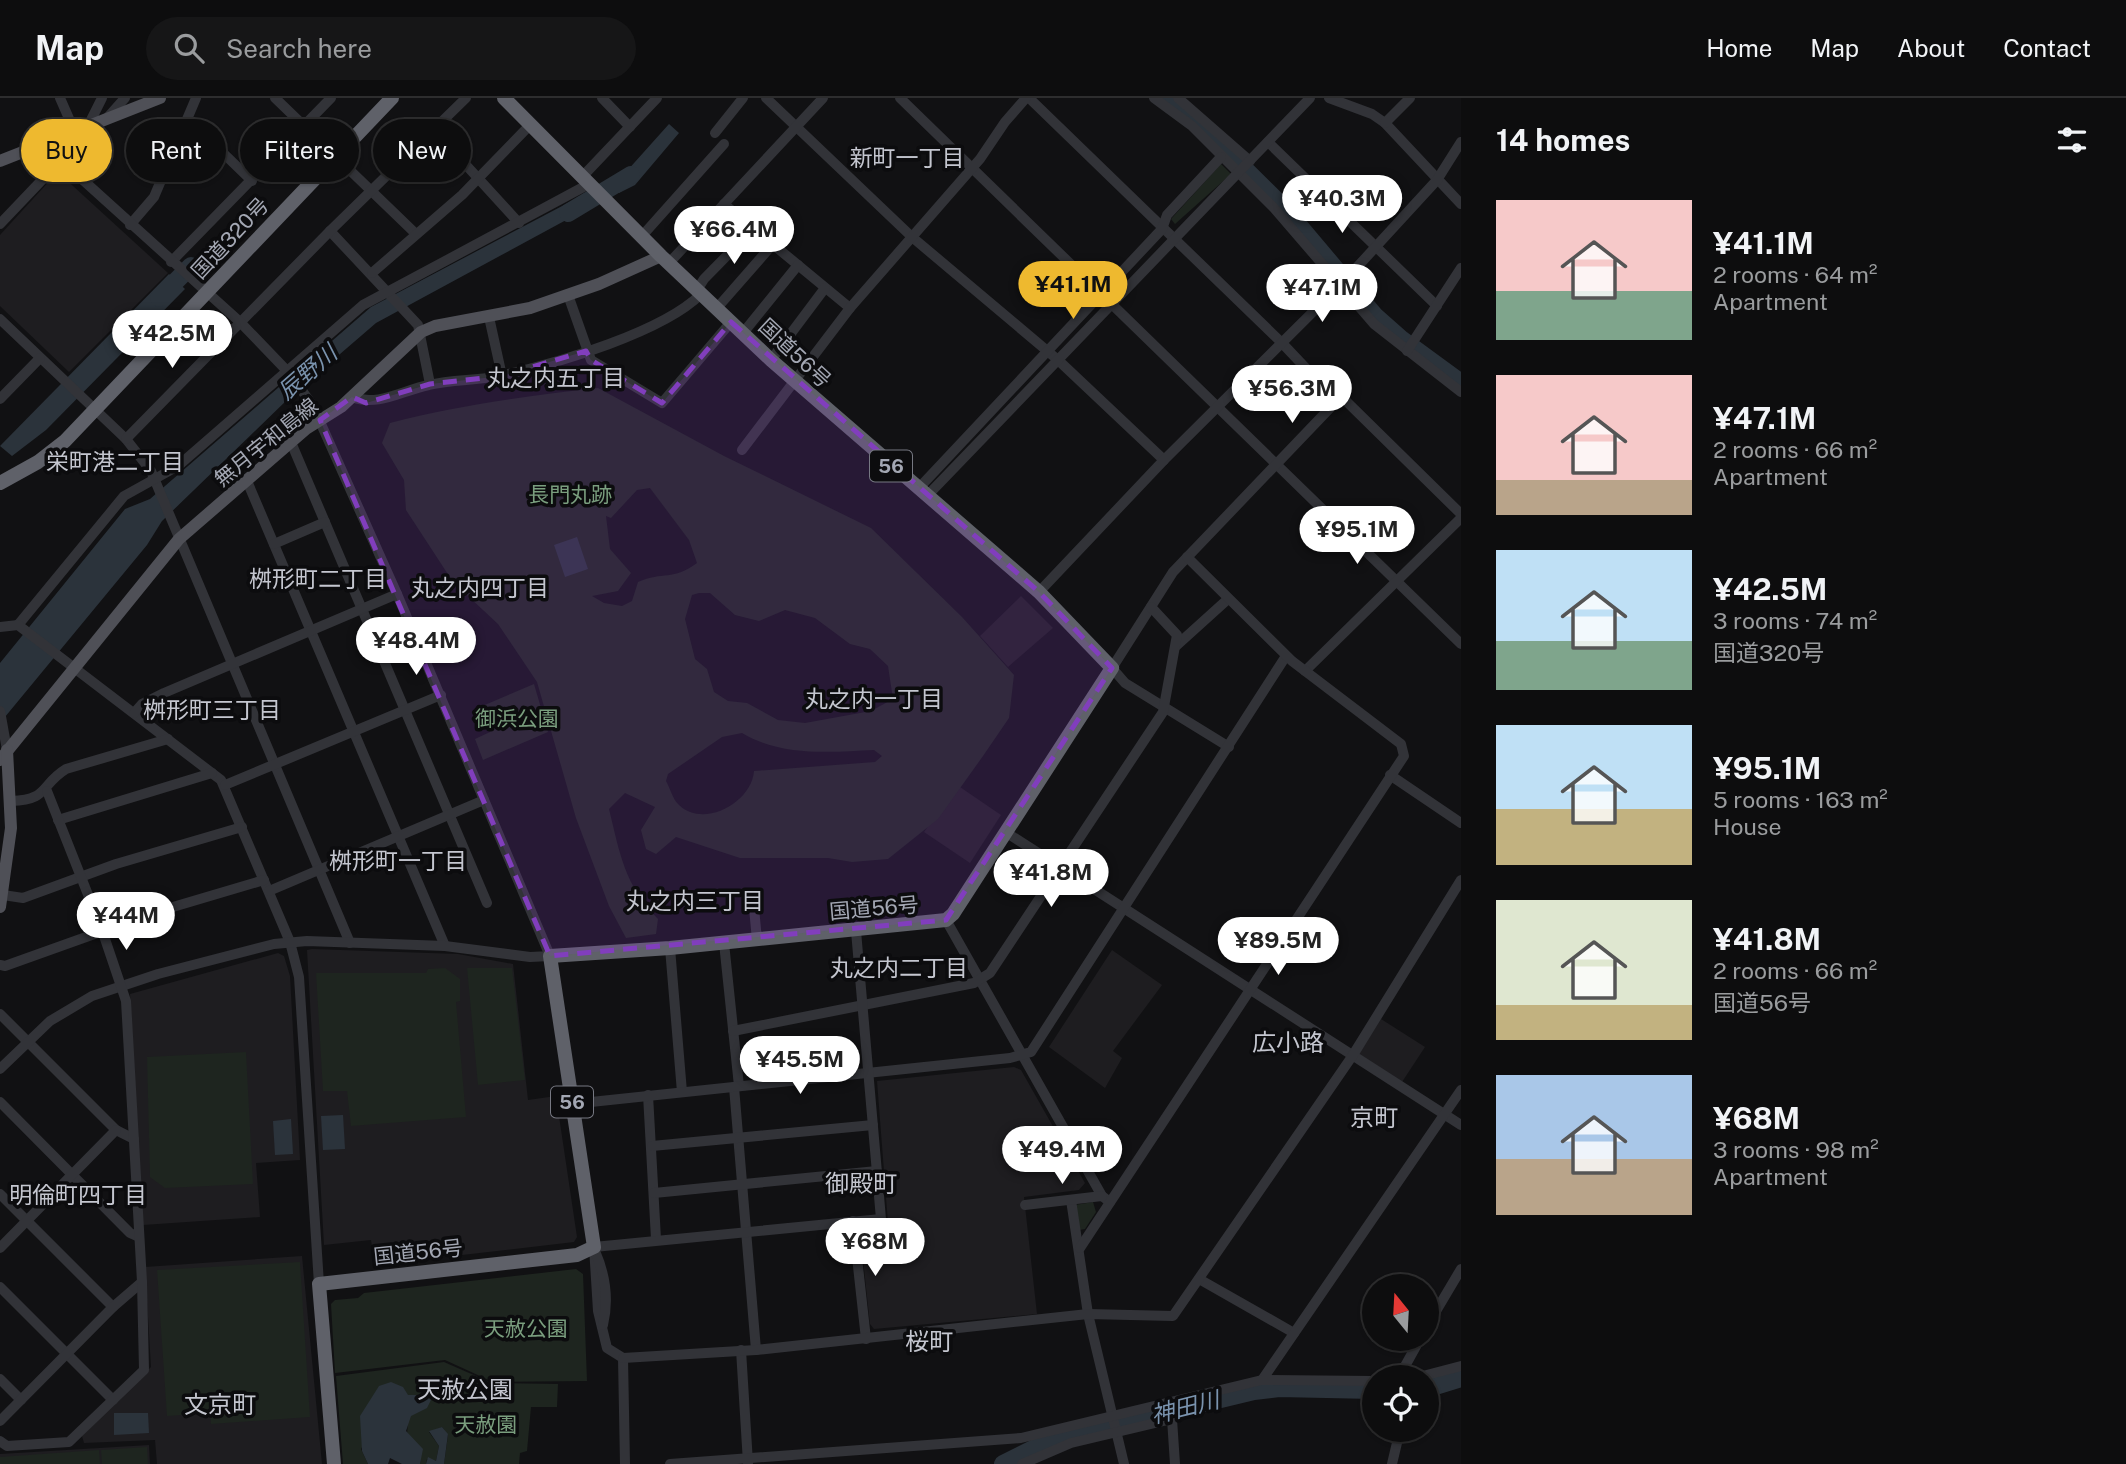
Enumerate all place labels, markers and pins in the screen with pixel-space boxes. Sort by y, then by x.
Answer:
pin: ¥40.3M [1285,176,1399,235]
pin: ¥66.4M [677,206,791,266]
pin: ¥41.1M [1016,262,1130,321]
pin: ¥47.1M [1265,264,1379,324]
pin: ¥42.5M [115,310,229,370]
pin: ¥56.3M [1235,366,1349,425]
pin: ¥95.1M [1300,506,1414,566]
pin: ¥48.4M [359,618,473,677]
pin: ¥41.8M [994,850,1108,909]
pin: ¥44M [85,892,167,952]
pin: ¥89.5M [1221,918,1335,977]
pin: ¥45.5M [743,1037,857,1096]
pin: ¥49.4M [1005,1126,1119,1186]
pin: ¥68M [834,1218,916,1278]

